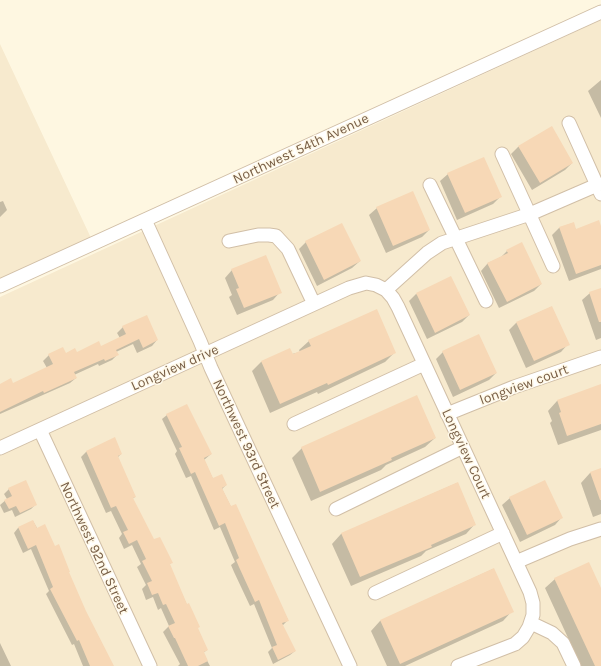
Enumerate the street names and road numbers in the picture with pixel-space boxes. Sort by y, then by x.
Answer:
street label: Northwest 54th Avenue [230,110,372,188]
street label: Longview drive [129,341,221,395]
street label: longview court [477,361,571,409]
street label: Northwest 93rd Street [209,377,283,511]
street label: Longview Court [438,406,494,502]
street label: Northwest 92nd Street [56,479,132,617]

